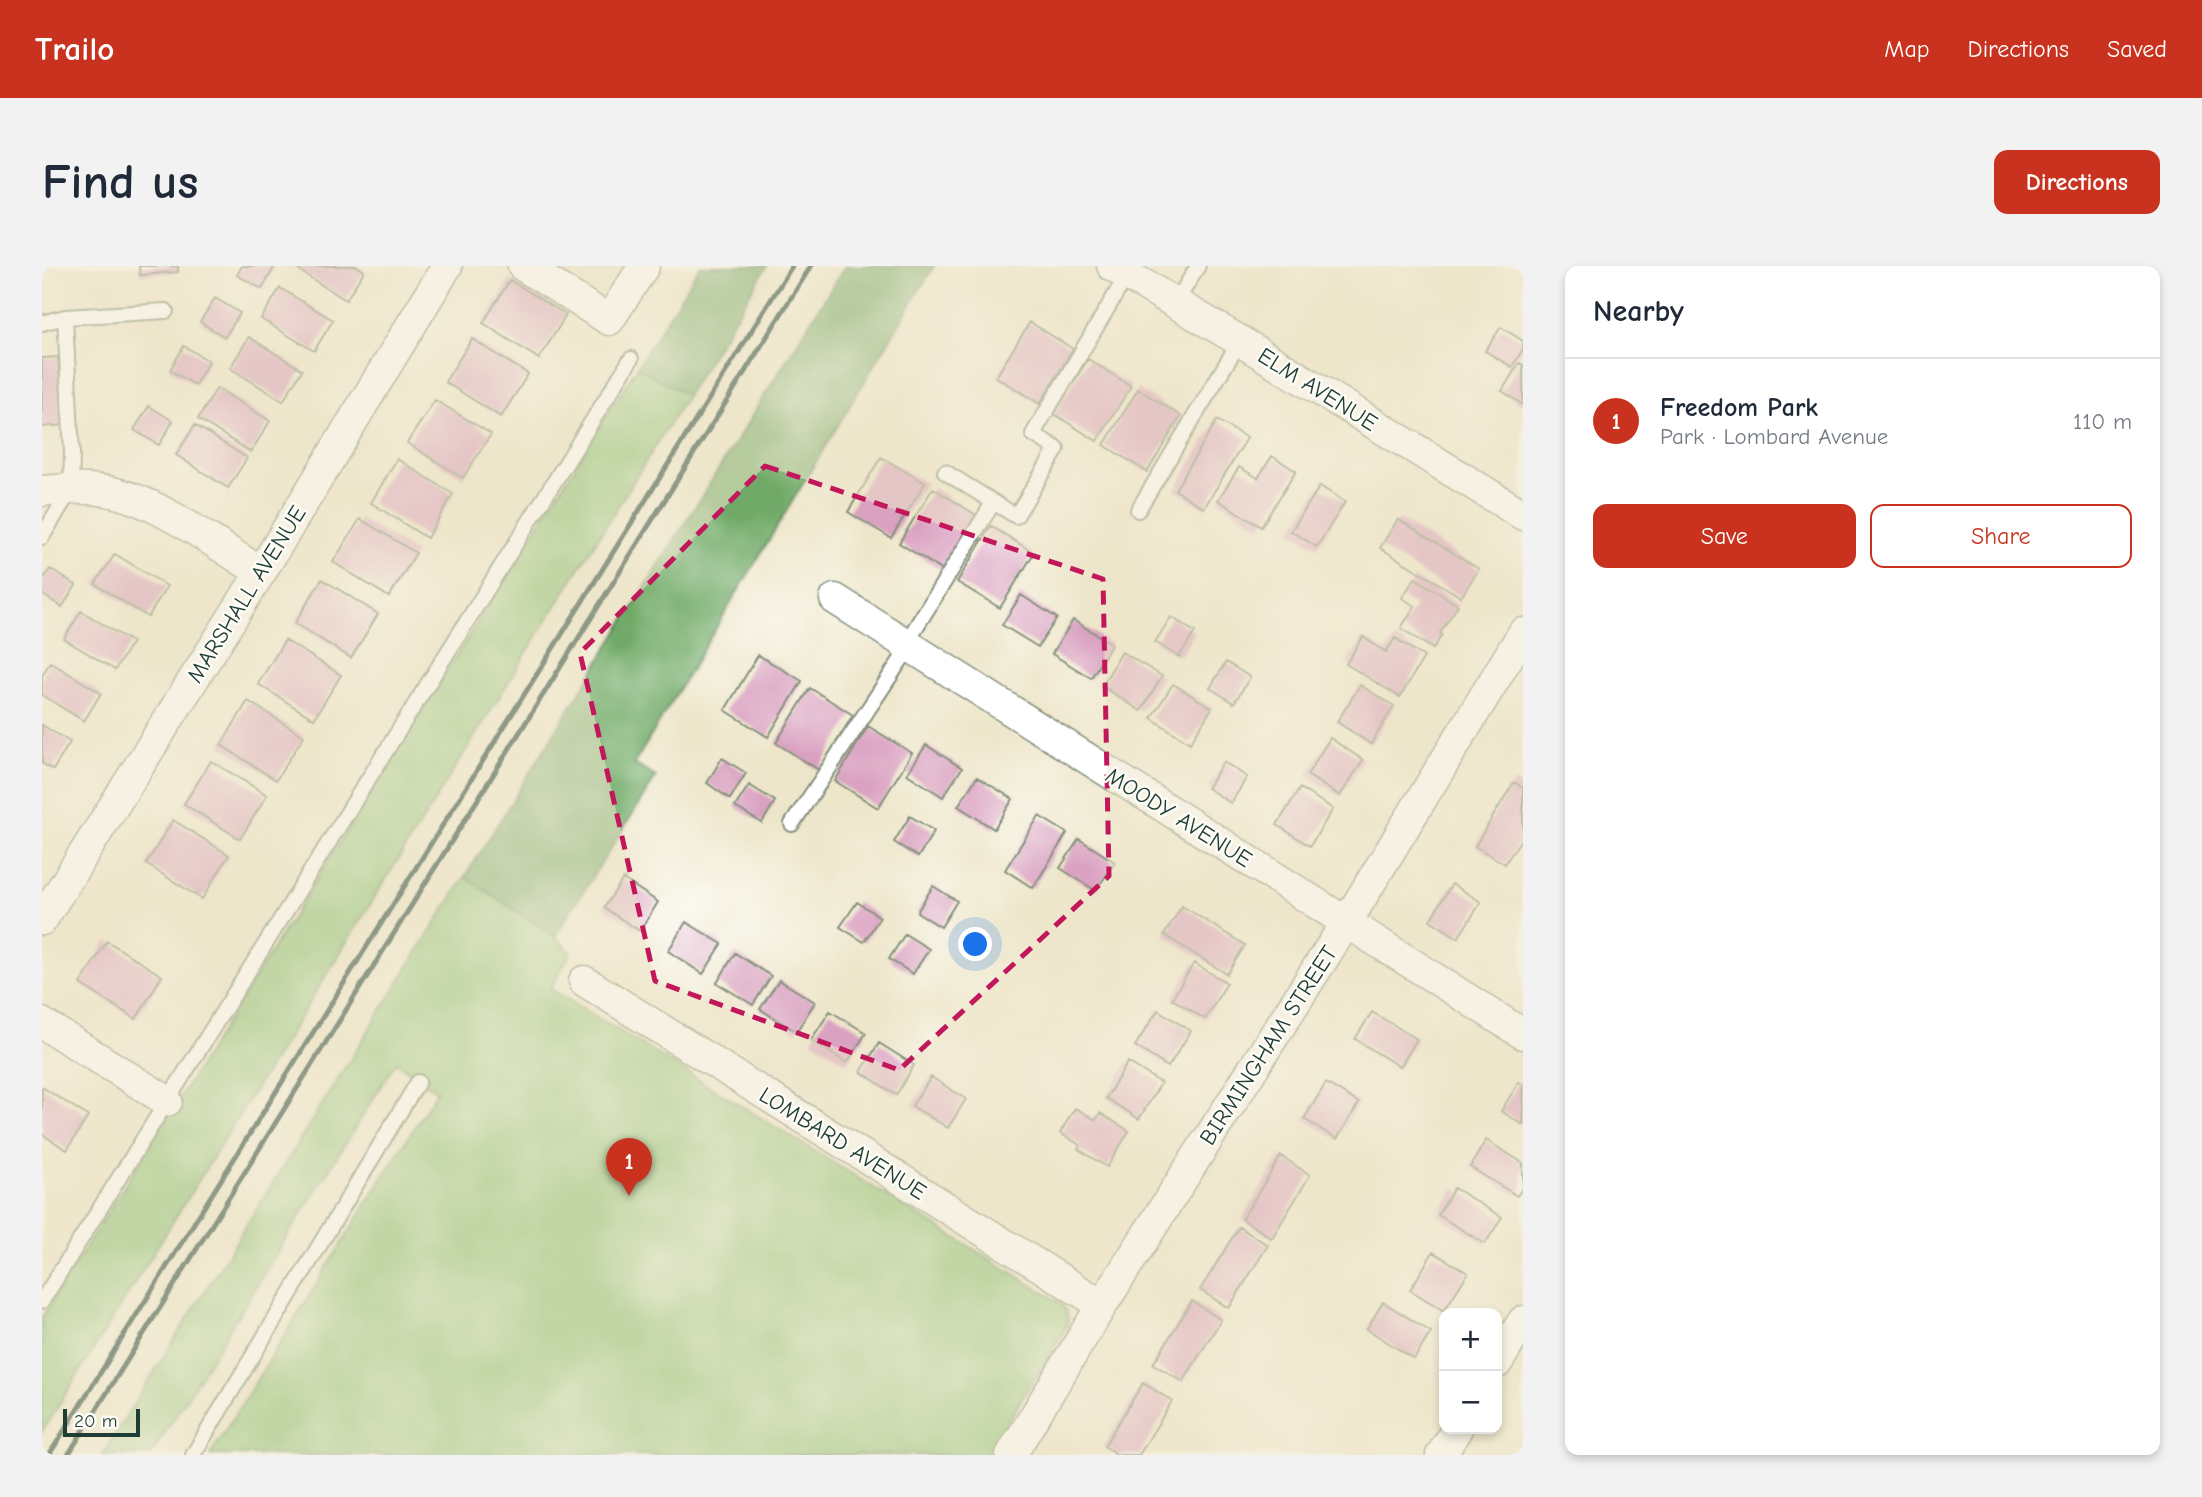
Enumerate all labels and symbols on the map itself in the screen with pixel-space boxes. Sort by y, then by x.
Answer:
street label: ELM AVENUE [1253,342,1383,437]
street label: MARSHALL AVENUE [181,501,312,688]
street label: MOODY AVENUE [1101,762,1257,873]
your location [958,927,992,961]
street label: BIRMINGHAM STREET [1194,941,1343,1150]
street label: LOMBARD AVENUE [754,1081,931,1206]
pin: 1 [606,1138,652,1196]
scale bar [63,1406,140,1438]

